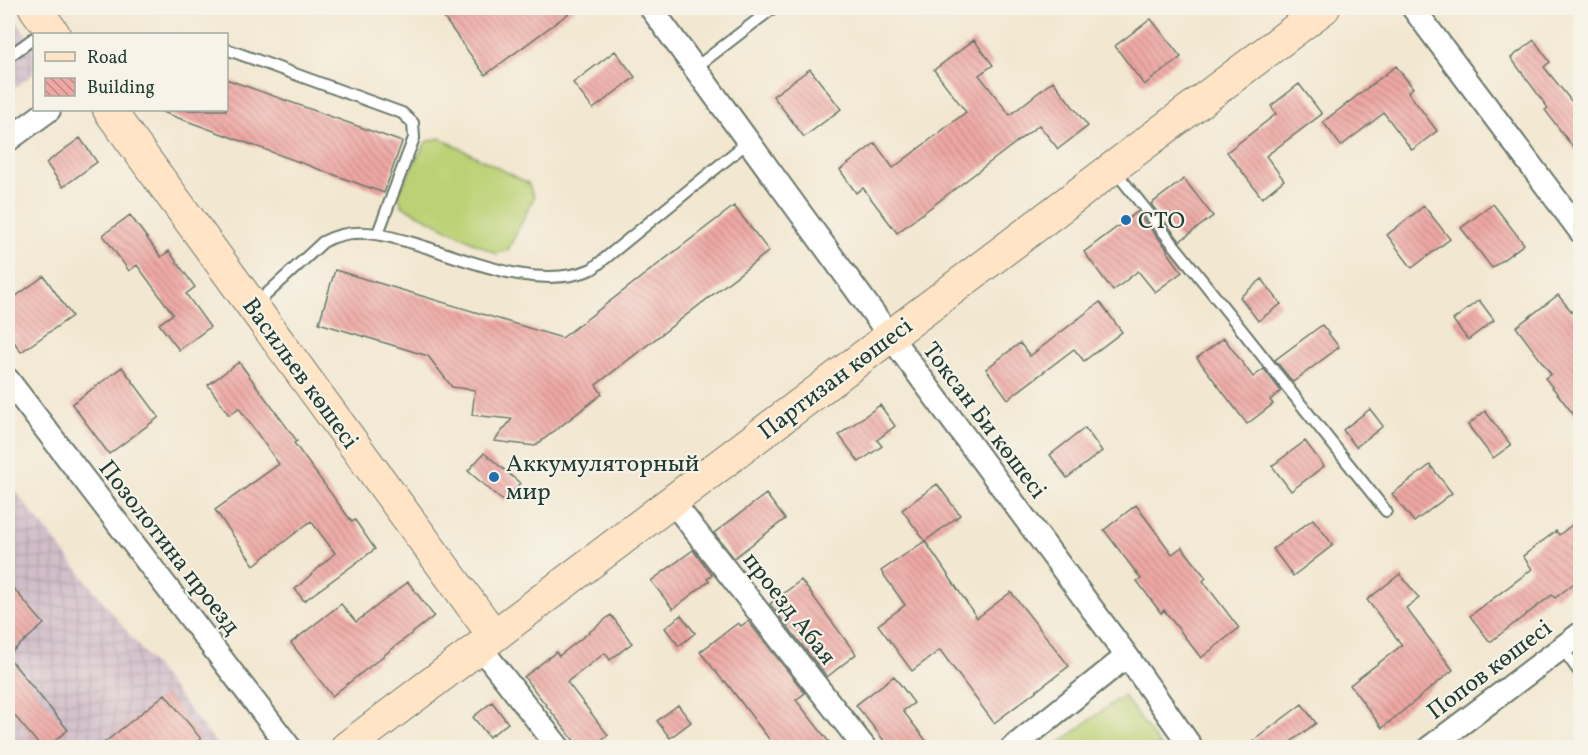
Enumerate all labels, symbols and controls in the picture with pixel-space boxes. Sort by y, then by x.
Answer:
legend [33,33,228,111]
text: Road [87,46,128,71]
text: Building [87,76,155,101]
place label: СТО [1138,205,1185,239]
marker: СТО [1119,213,1133,227]
street label: Васильев көшесі [233,291,366,457]
street label: Партизан көшесі [752,310,921,449]
street label: Токсан Би көшесі [913,336,1054,507]
place label: Аккумуляторный мир [506,448,699,510]
street label: Позолотина проезд [89,454,248,643]
marker: Аккумуляторный мир [487,470,501,484]
street label: проезд Абая [734,546,843,673]
street label: Попов көшесі [1421,612,1560,729]

